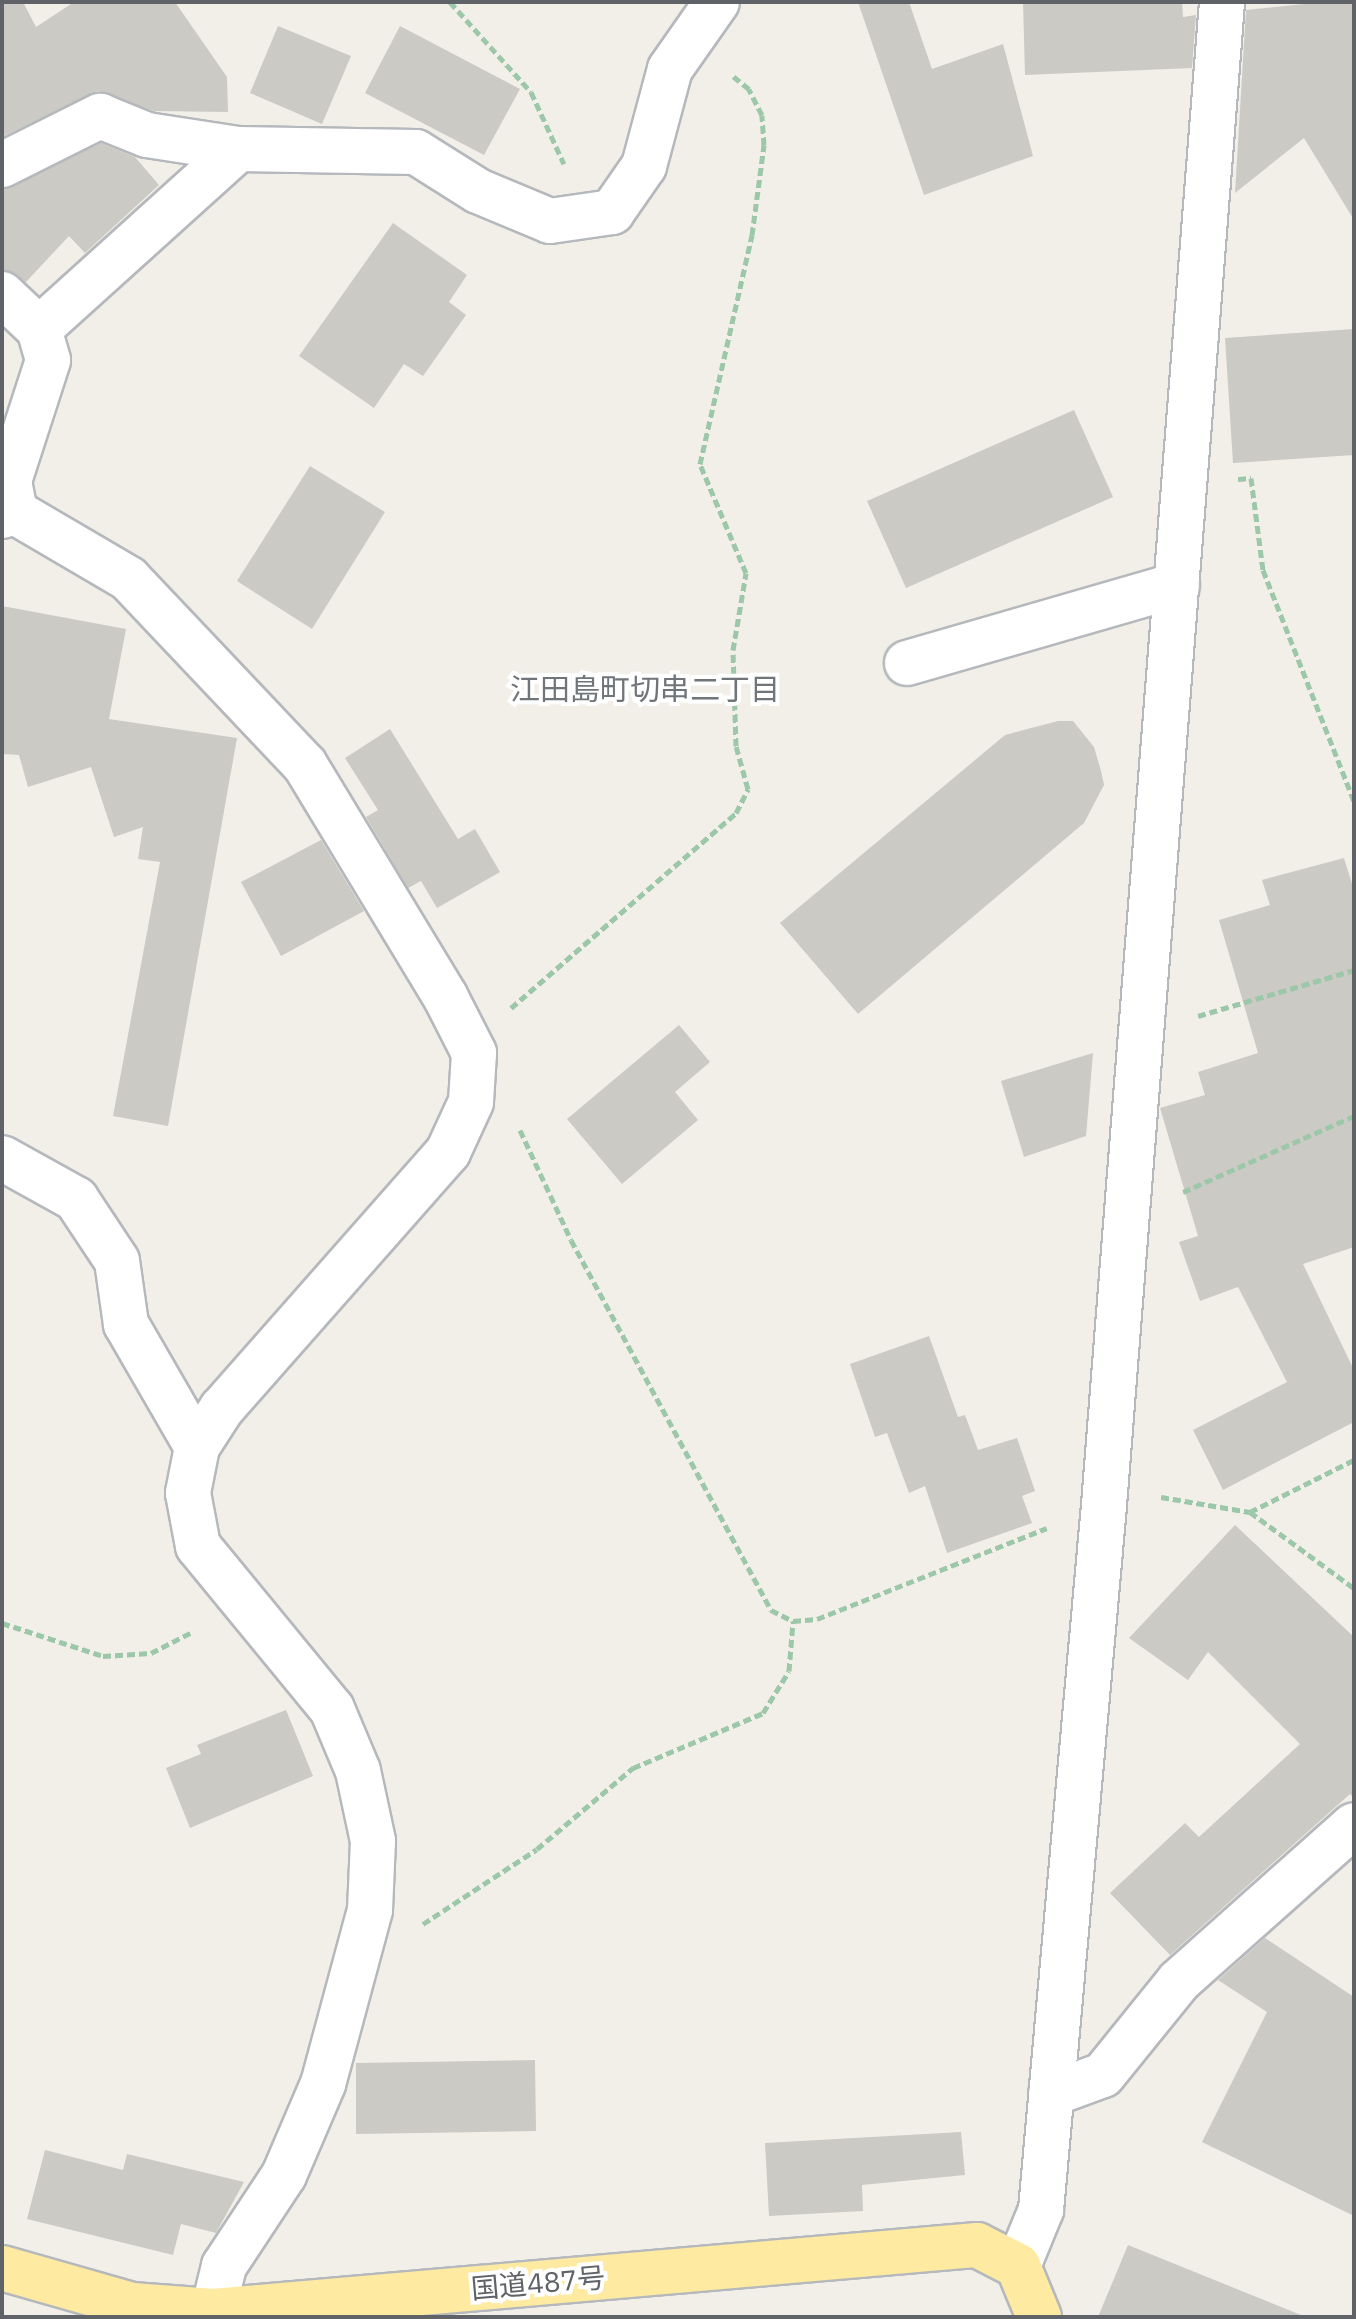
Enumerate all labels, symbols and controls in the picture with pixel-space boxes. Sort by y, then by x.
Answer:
district label: 江田島町切串二丁目 [510,671,780,707]
street label: 国道487号 [470,2260,606,2306]

